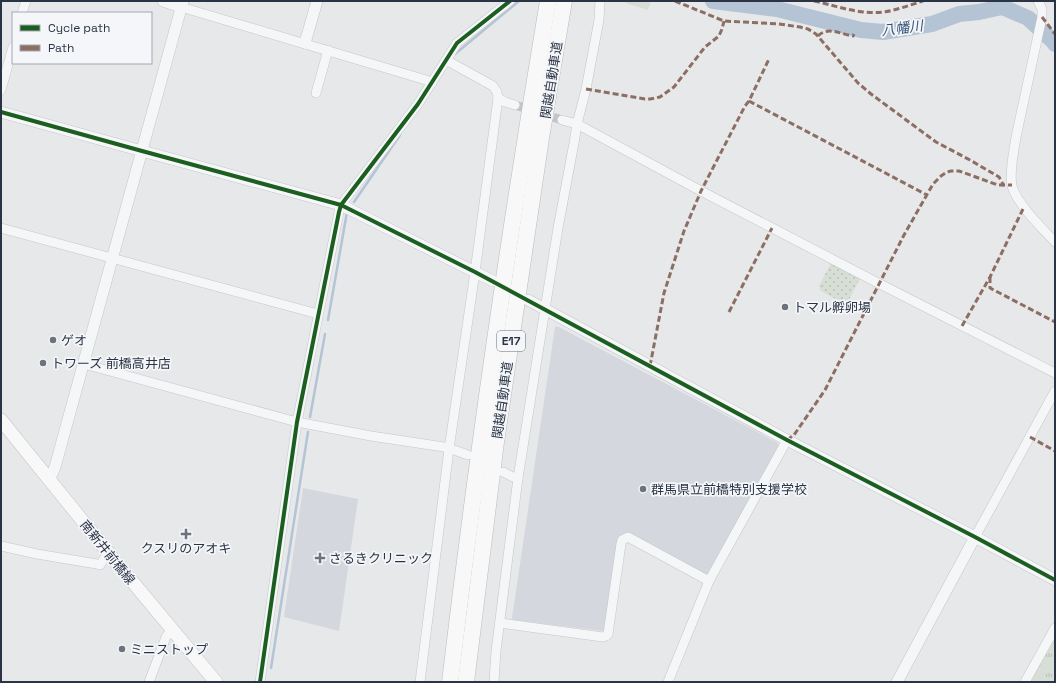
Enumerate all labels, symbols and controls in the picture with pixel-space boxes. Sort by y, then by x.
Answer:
legend [12,12,152,64]
water label: 八幡川 [880,16,926,39]
text: Cycle path [48,20,110,36]
text: Path [48,40,74,56]
street label: 関越自動車道 [537,40,566,120]
place label: トマル孵卵場 [793,299,871,316]
marker: トマル孵卵場 [780,302,790,312]
road number: E17 [497,331,525,351]
place label: ゲオ [61,332,87,349]
marker: ゲオ [48,335,58,345]
place label: トワーズ 前橋高井店 [51,355,171,372]
marker: トワーズ 前橋高井店 [38,358,48,368]
street label: 関越自動車道 [489,360,516,440]
place label: 群馬県立前橋特別支援学校 [651,481,807,498]
marker: 群馬県立前橋特別支援学校 [638,484,648,494]
street label: 南新井前橋線 [76,517,139,588]
marker: クスリのアオキ [181,529,191,539]
place label: クスリのアオキ [141,540,231,557]
place label: さるきクリニック [329,550,433,567]
marker: さるきクリニック [314,552,326,564]
place label: ミニストップ [130,641,208,658]
marker: ミニストップ [117,644,127,654]

